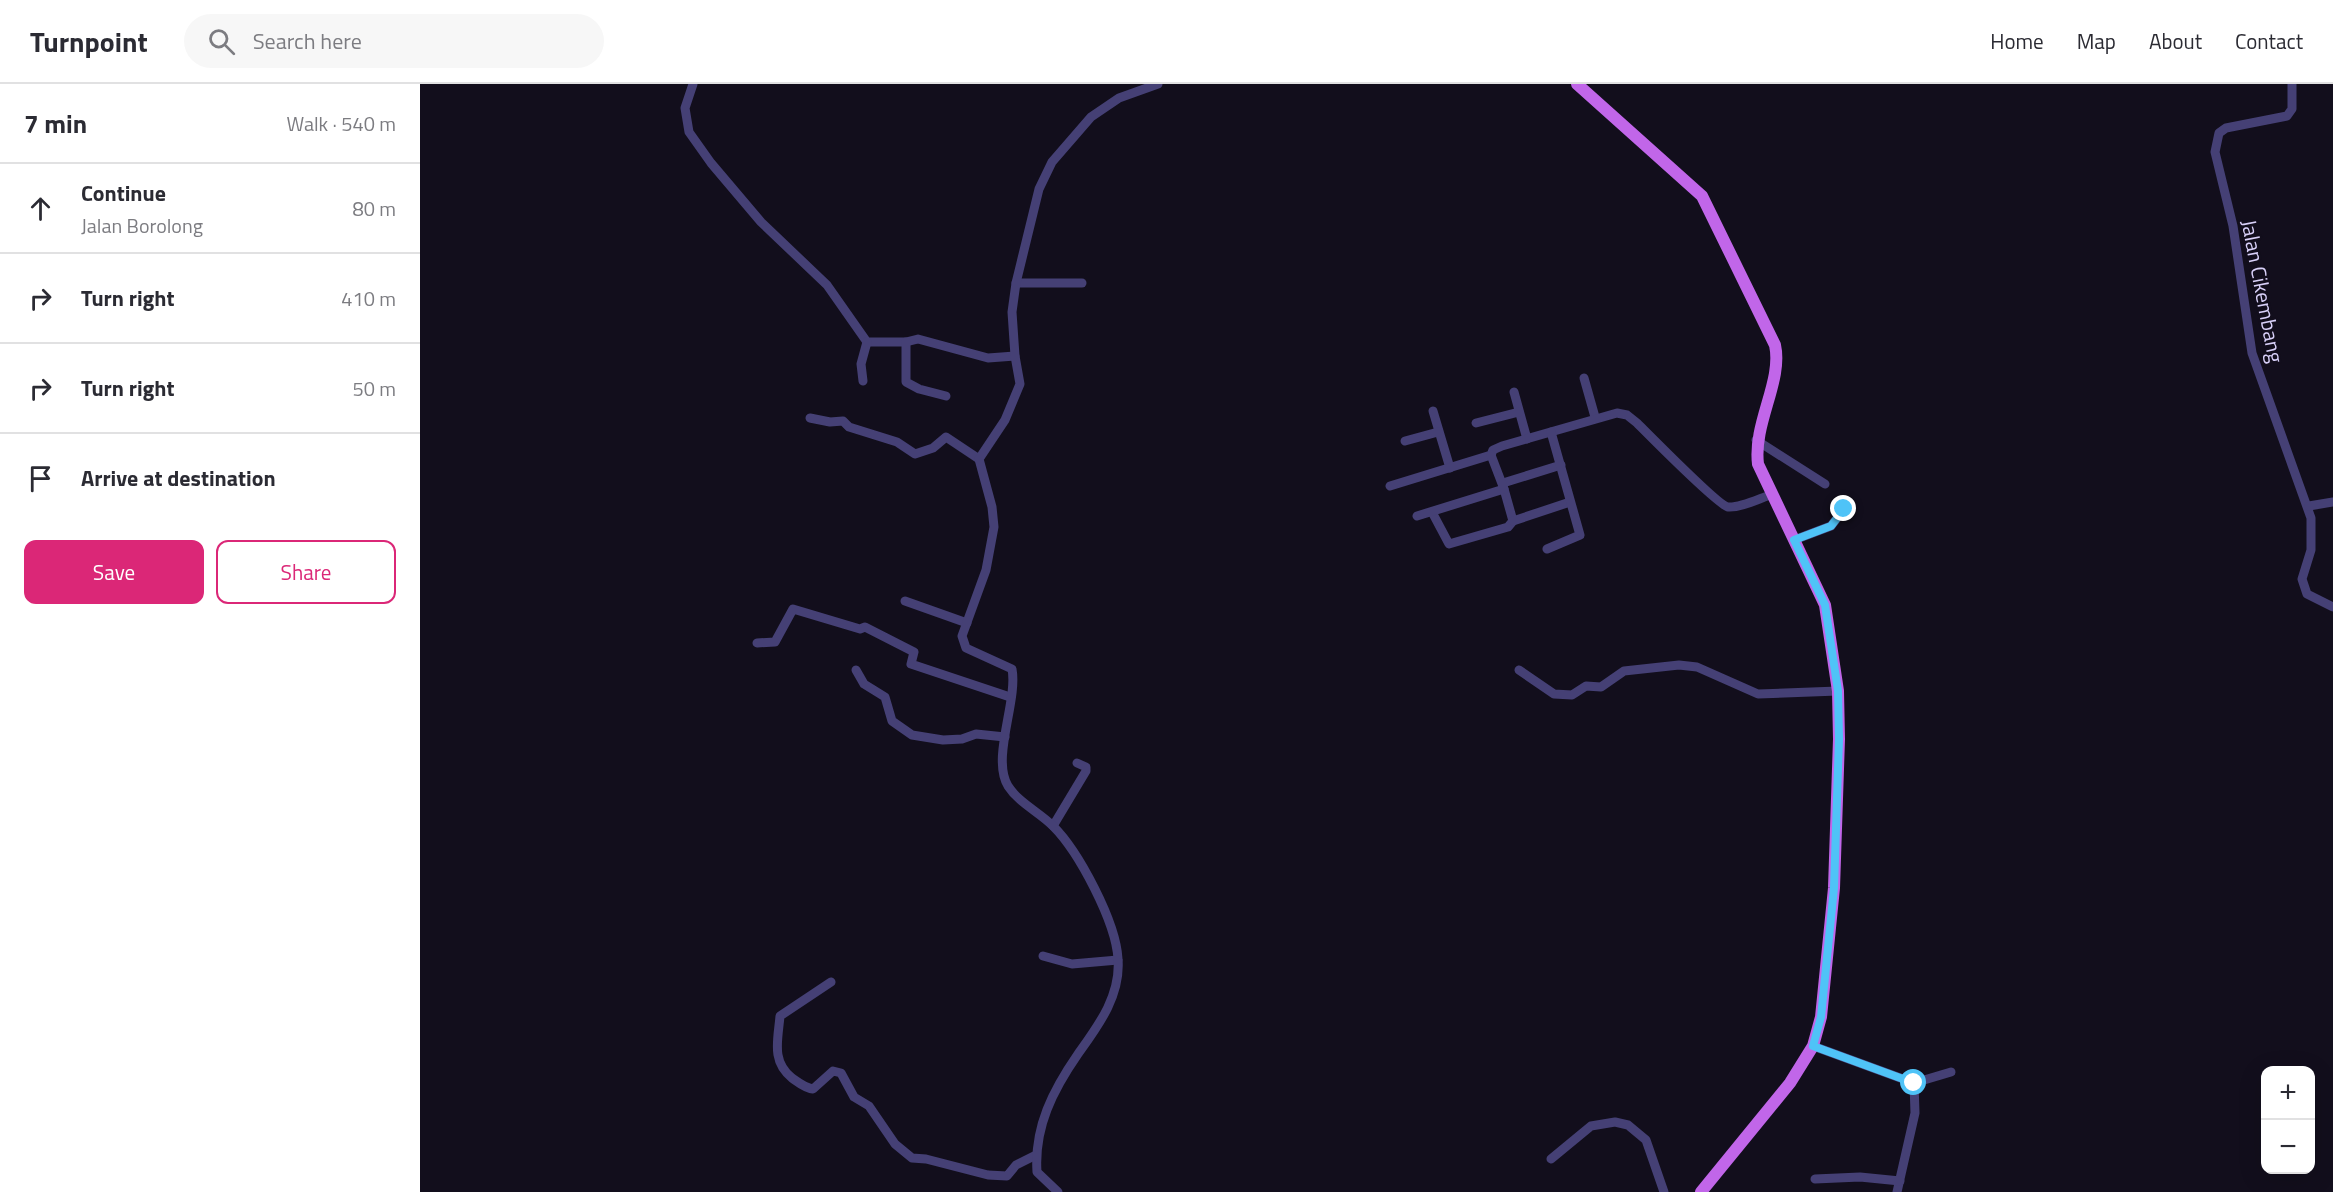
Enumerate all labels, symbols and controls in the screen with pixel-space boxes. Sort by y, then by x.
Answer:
search box [184,14,604,68]
text: Turnpoint [30,20,148,63]
text: Search here [253,24,362,58]
icon: search [205,25,238,58]
text: Home [1990,25,2044,57]
text: Map [2077,25,2116,57]
text: About [2149,25,2202,57]
text: Contact [2235,25,2303,57]
text: 7 min [24,104,87,143]
text: Walk · 540 m [287,108,396,139]
text: Continue [81,176,166,210]
icon: ahead [24,192,57,225]
text: 80 m [352,193,396,224]
text: Jalan Borolong [81,210,203,241]
street label: Jalan Cikembang [2233,217,2293,366]
text: Turn right [81,281,175,315]
icon: right [24,282,57,315]
text: 410 m [341,283,396,314]
text: Turn right [81,371,175,405]
icon: right [24,372,57,405]
text: 50 m [352,373,396,404]
text: Arrive at destination [81,461,276,495]
icon: arrive [24,462,57,495]
route end [1830,495,1856,521]
button: Save [24,540,204,604]
button: Share [216,540,396,604]
map controls [2261,1066,2315,1174]
button: + [2261,1066,2315,1120]
route start [1900,1069,1926,1095]
button: − [2261,1120,2315,1174]

